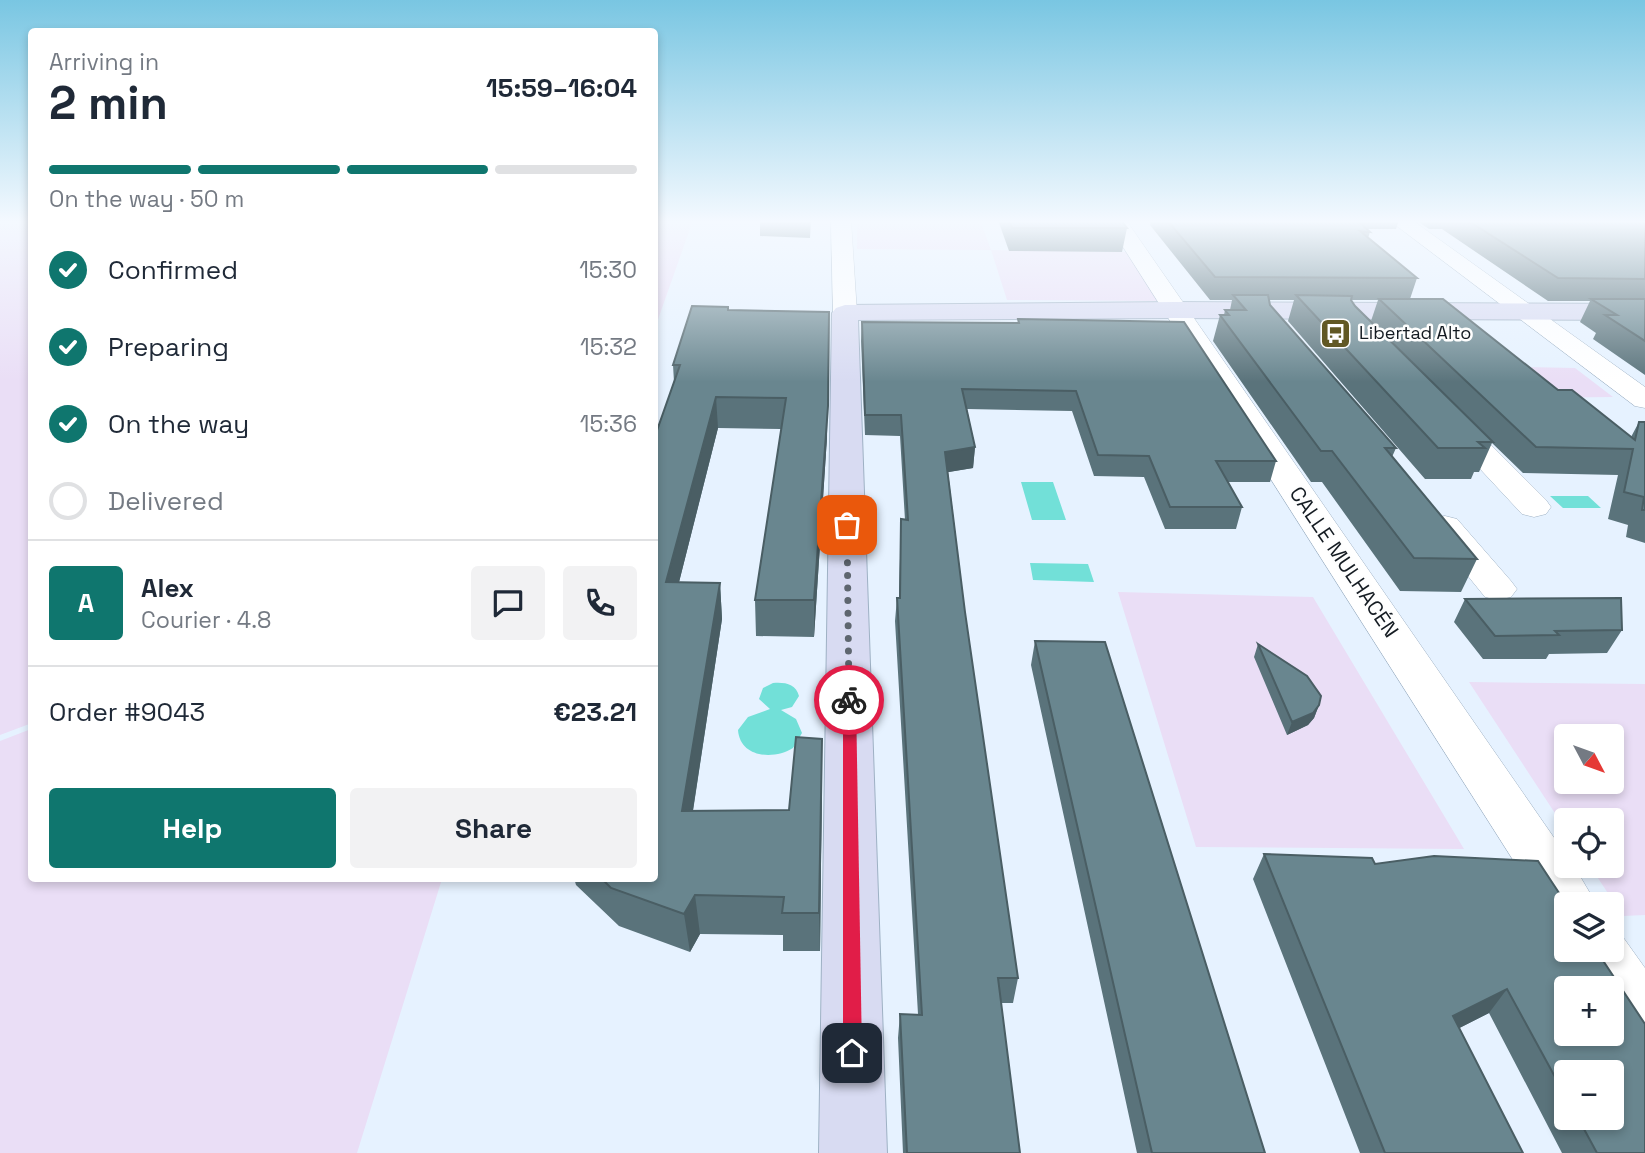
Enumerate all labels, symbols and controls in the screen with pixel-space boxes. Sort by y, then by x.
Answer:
text: Arriving in [49,47,159,77]
text: 15:59–16:04 [486,71,637,105]
text: 2 min [49,74,168,132]
text: On the way · 50 m [49,184,244,214]
icon: check [49,251,87,289]
text: Confirmed [108,253,238,287]
text: 15:30 [579,255,637,285]
bus stop icon: Libertad Alto [1319,316,1353,350]
place label: Libertad Alto [1359,321,1471,344]
icon: check [49,328,87,366]
text: Preparing [108,330,229,364]
text: 15:32 [580,332,637,362]
icon: check [49,405,87,443]
text: On the way [108,407,249,441]
text: 15:36 [580,409,637,439]
street label: CALLE MULHACÉN [1284,481,1405,642]
text: Delivered [108,484,224,518]
pin [817,495,877,555]
icon: bag [828,506,866,544]
button: chat [471,566,545,640]
button: phone [563,566,637,640]
text: Alex [141,571,194,605]
text: A [78,586,94,620]
text: Courier · 4.8 [141,605,271,635]
courier [814,665,884,735]
icon: bike [830,681,868,719]
text: Order #9043 [49,695,205,729]
text: €23.21 [553,695,637,729]
north arrow [1554,724,1624,794]
map controls [1554,724,1624,1130]
button: Help [49,788,336,868]
button: Share [350,788,637,868]
button: locate [1554,808,1624,878]
button: layers [1554,892,1624,962]
button: + [1554,976,1624,1046]
pin [822,1023,882,1083]
icon: home [833,1034,871,1072]
button: − [1554,1060,1624,1130]

